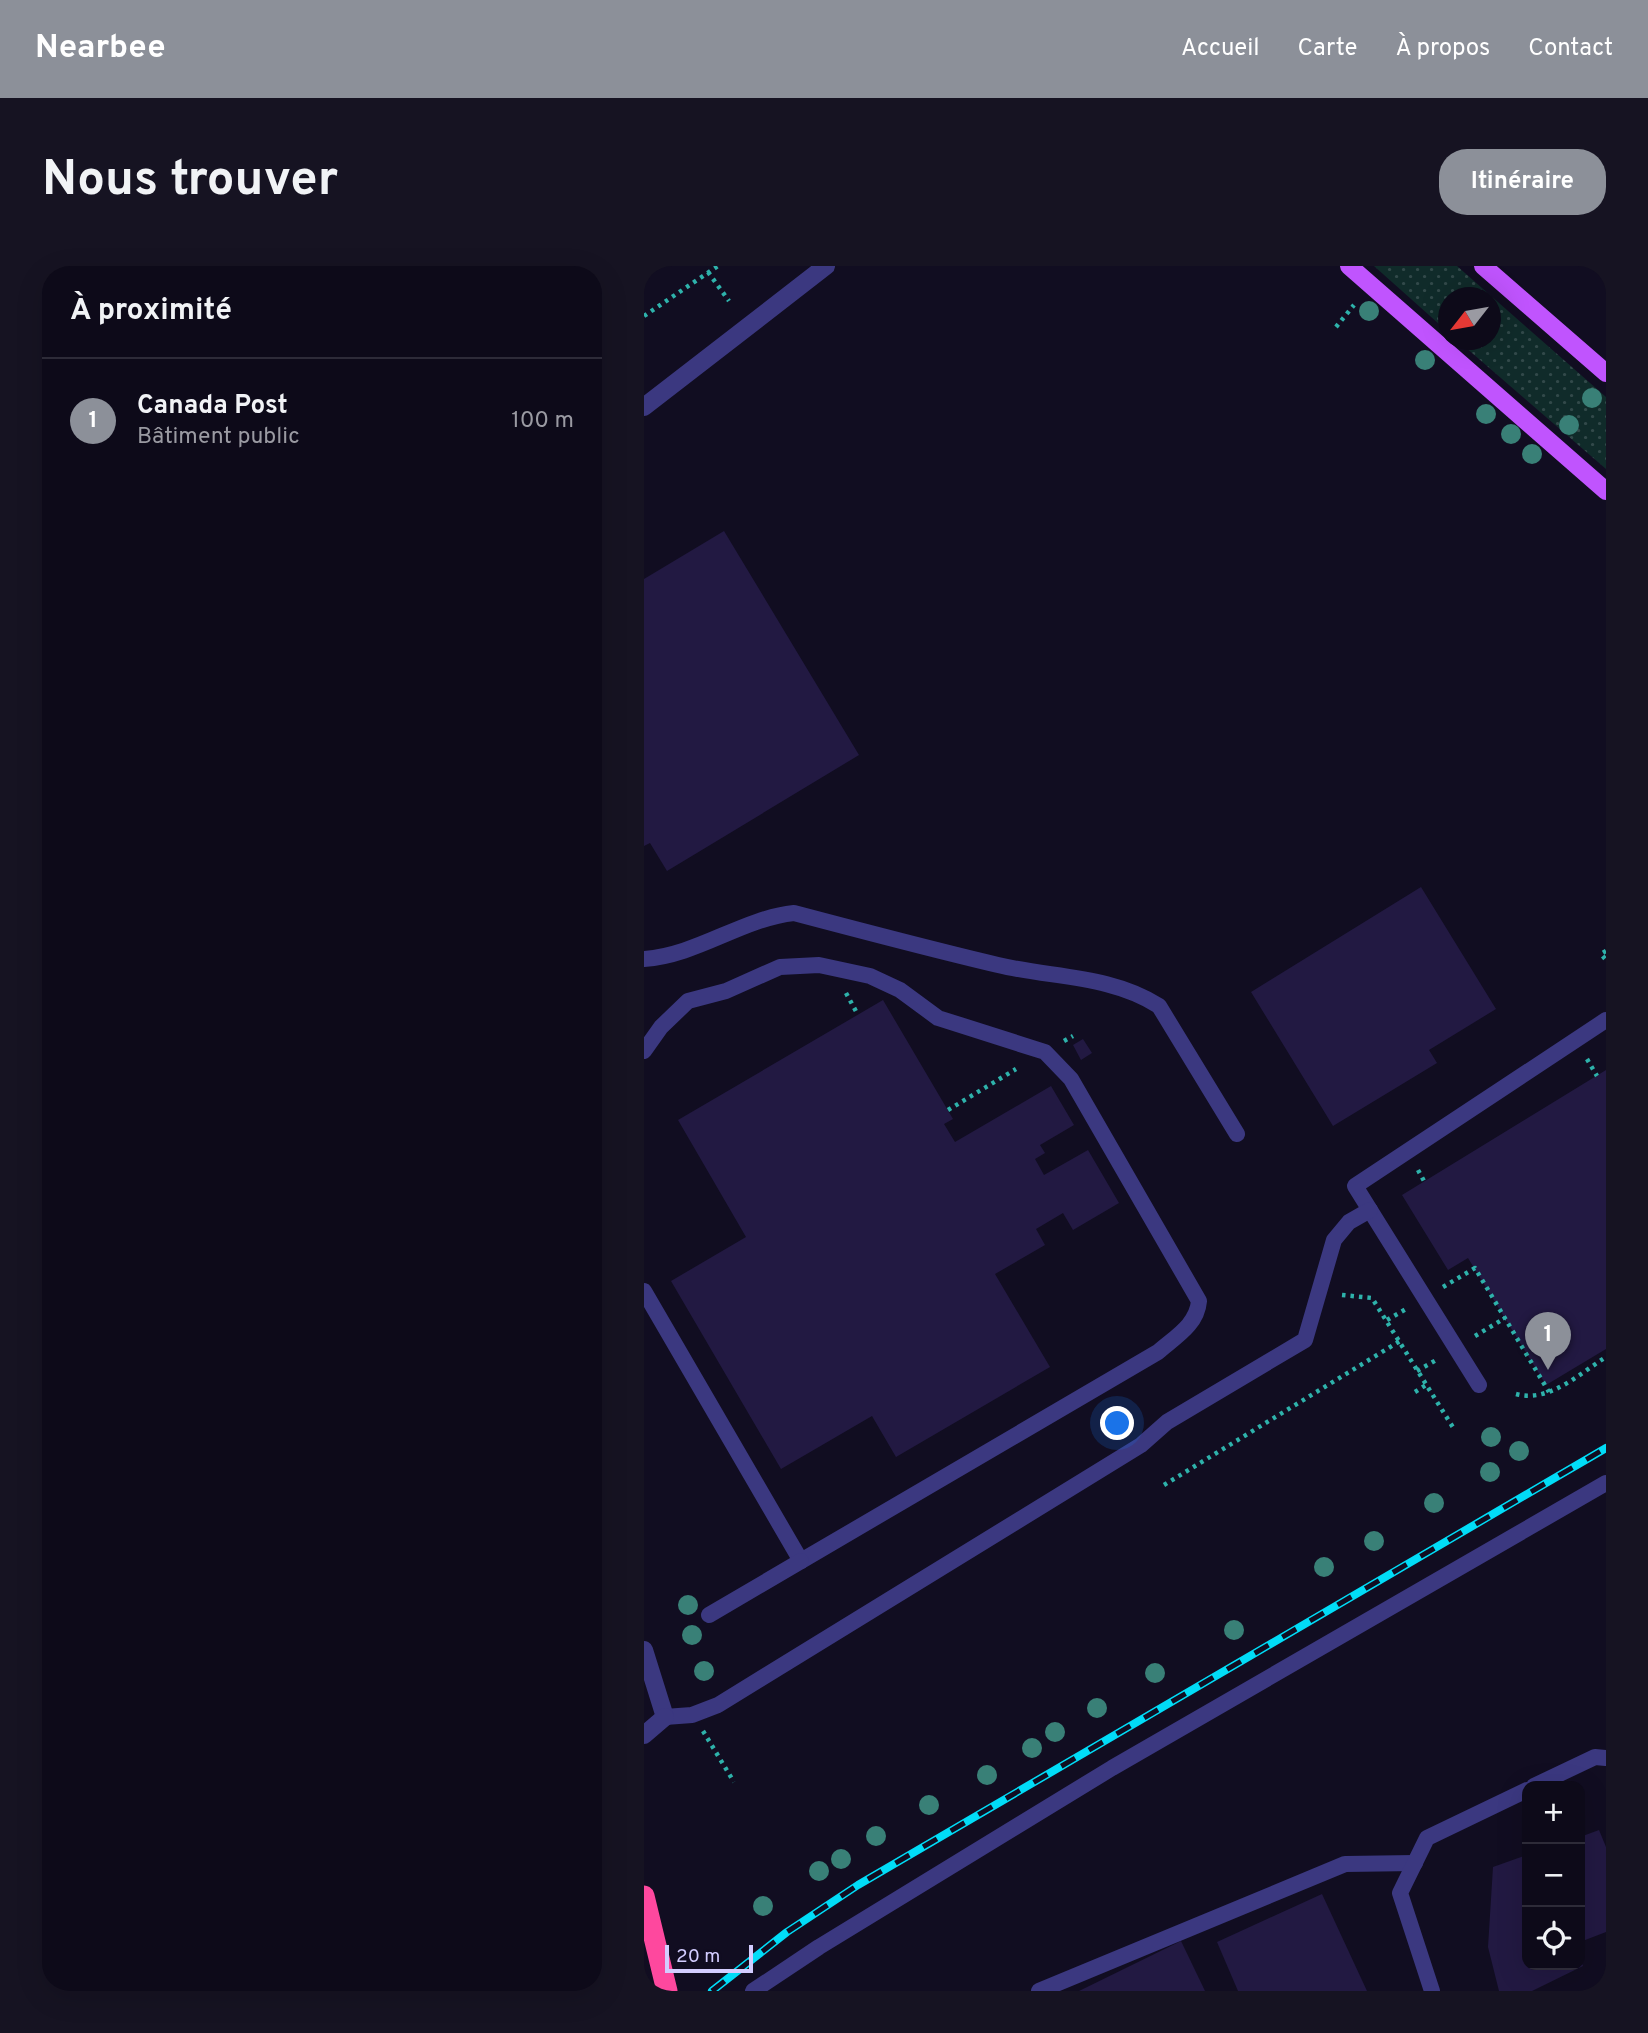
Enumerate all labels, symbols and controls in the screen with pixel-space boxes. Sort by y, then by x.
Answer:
text: Nearbee [35,28,166,70]
text: Accueil [1181,34,1260,64]
text: Carte [1298,34,1357,64]
text: À propos [1395,34,1490,64]
text: Contact [1528,34,1613,64]
button: Itinéraire [1439,149,1606,215]
text: Nous trouver [42,151,338,213]
north arrow [1438,287,1501,350]
text: À proximité [70,293,232,330]
text: Canada Post [137,390,288,423]
text: 1 [88,407,98,436]
text: 100 m [511,407,574,436]
text: Bâtiment public [137,423,300,452]
pin: 1 [1525,1312,1571,1370]
your location [1100,1406,1134,1440]
map controls [1522,1781,1585,1970]
button: + [1522,1781,1585,1844]
button: − [1522,1844,1585,1907]
button: locate [1522,1907,1585,1970]
scale bar [665,1942,752,1974]
text: 20 m [676,1945,720,1969]

